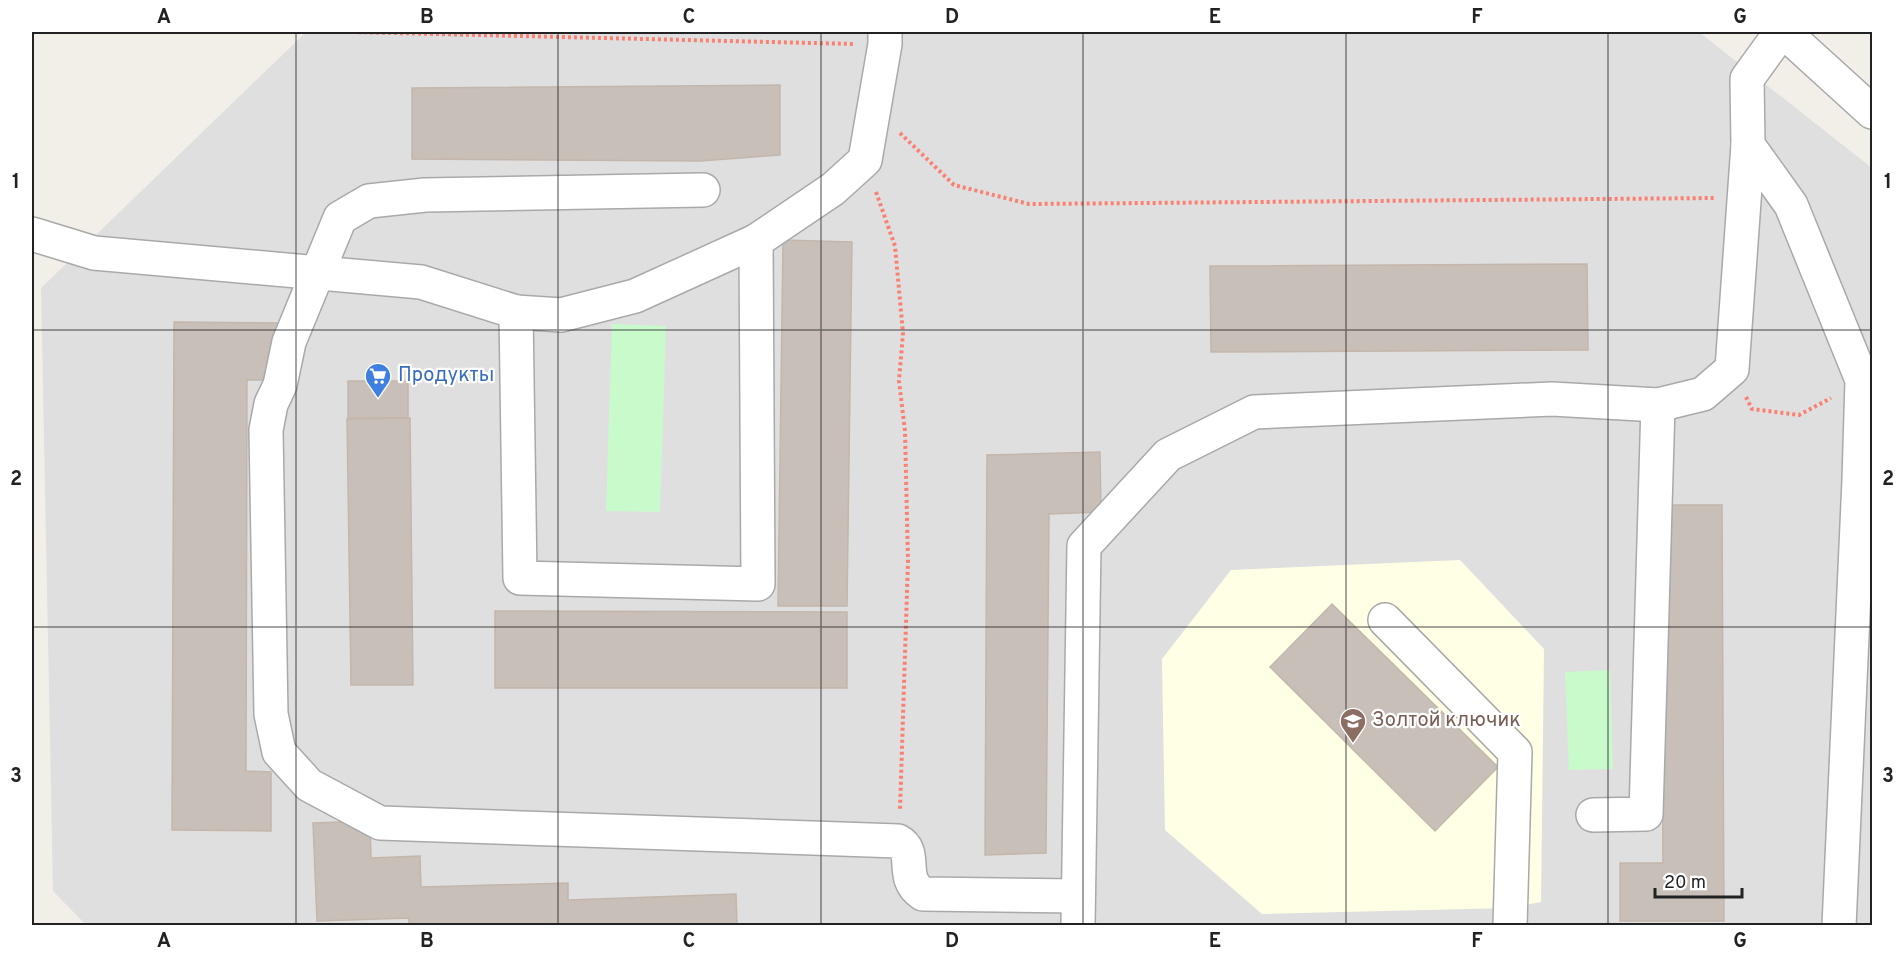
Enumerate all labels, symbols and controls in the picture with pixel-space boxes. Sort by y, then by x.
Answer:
text: A [157,5,171,31]
text: B [420,5,434,31]
text: C [683,5,695,31]
text: D [945,5,959,31]
text: E [1209,5,1221,31]
text: F [1471,5,1483,31]
text: G [1733,5,1747,31]
text: 1 [12,170,20,196]
text: 1 [1884,170,1892,196]
supermarket icon: Продукты [363,361,393,399]
place label: Продукты [398,363,494,389]
text: 2 [10,467,22,493]
text: 2 [1882,467,1894,493]
school or university icon: Золтой ключик [1338,706,1368,744]
place label: Золтой ключик [1372,708,1521,734]
text: 3 [10,764,22,790]
text: 3 [1882,764,1894,790]
scale bar [1655,861,1742,899]
text: 20 m [1664,872,1706,895]
text: A [157,929,171,955]
text: B [420,929,434,955]
text: C [683,929,695,955]
text: D [945,929,959,955]
text: E [1209,929,1221,955]
text: F [1471,929,1483,955]
text: G [1733,929,1747,955]

